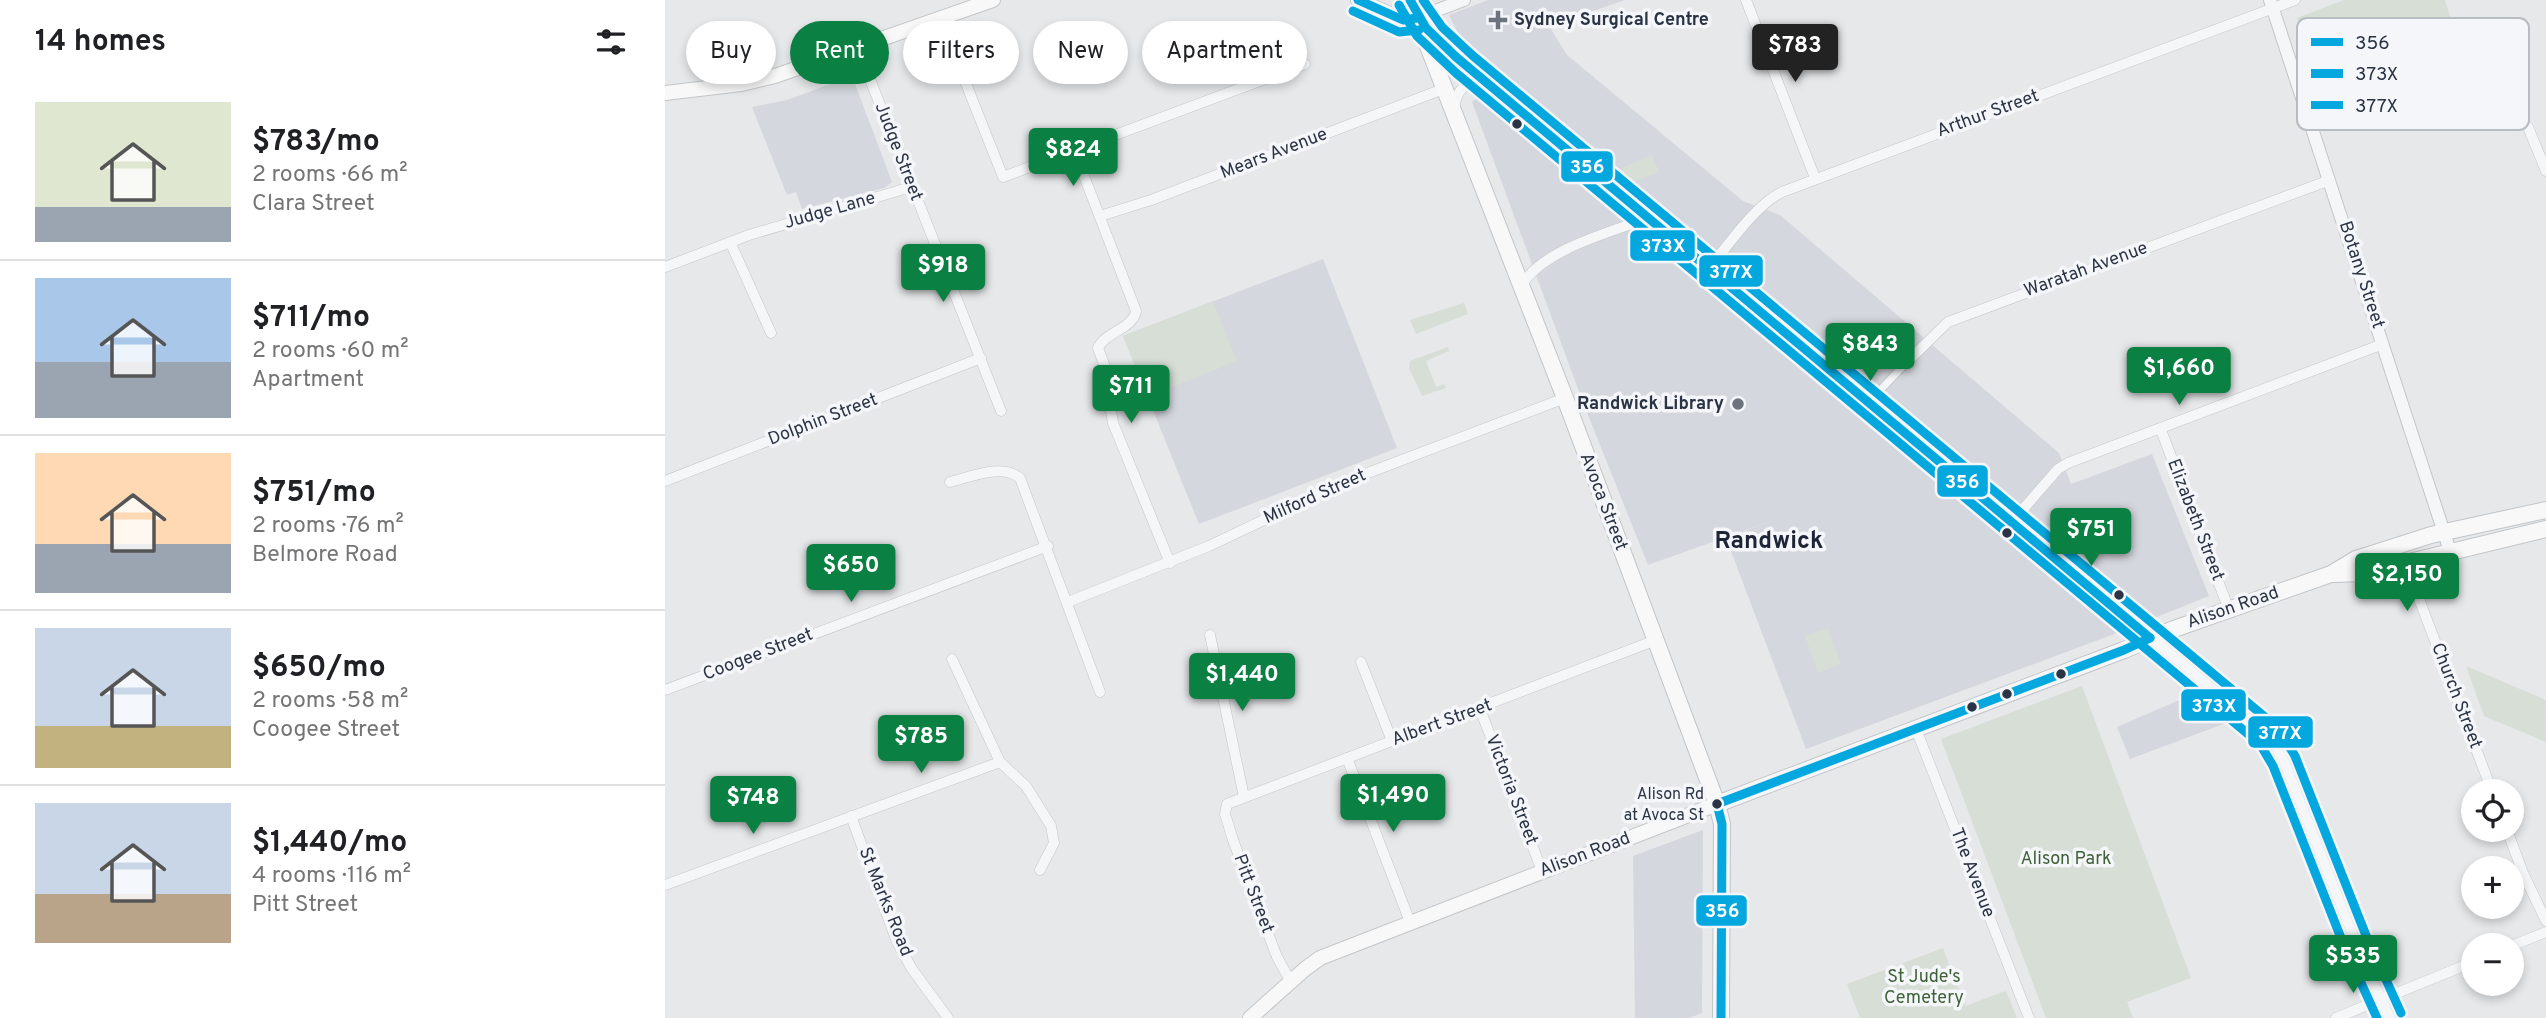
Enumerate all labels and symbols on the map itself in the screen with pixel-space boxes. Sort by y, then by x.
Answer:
place label: Sydney Surgical Centre [1514,9,1709,32]
marker: Sydney Surgical Centre [1488,10,1508,30]
legend [2297,18,2529,130]
pin: $783 [1754,24,1836,84]
text: 356 [2355,32,2390,56]
text: 373X [2355,63,2398,87]
street label: Arthur Street [1934,85,2042,143]
text: 377X [2355,95,2398,119]
street label: Judge Street [869,100,927,204]
unlabelled marker [1510,117,1524,131]
street label: Mears Avenue [1217,123,1331,185]
pin: $824 [1032,128,1114,188]
line badge: 356 [1560,150,1614,183]
text: 356 [1570,156,1604,180]
street label: Judge Lane [782,187,878,235]
street label: Botany Street [2333,218,2389,332]
line badge: 373X [1629,229,1696,262]
text: 373X [1640,235,1686,259]
street label: Waratah Avenue [2021,237,2151,303]
pin: $918 [902,244,984,304]
line badge: 377X [1698,254,1764,288]
text: 377X [1709,261,1753,285]
pin: $843 [1829,324,1911,383]
pin: $1,660 [2122,348,2236,407]
pin: $711 [1090,366,1172,425]
street label: Dolphin Street [765,389,881,451]
place label: Randwick Library [1577,393,1724,416]
marker: Randwick Library [1730,396,1746,412]
street label: Avoca Street [1574,450,1632,554]
street label: Elizabeth Street [2161,456,2229,584]
street label: Milford Street [1260,464,1370,530]
line badge: 356 [1936,464,1989,498]
text: 356 [1945,471,1979,495]
pin: $751 [2050,508,2132,568]
unlabelled marker [2000,526,2014,540]
district label: Randwick [1715,527,1823,557]
pin: $650 [810,544,892,604]
pin: $2,150 [2350,554,2464,613]
street label: Alison Road [2184,582,2282,634]
unlabelled marker [2112,588,2126,602]
street label: Coogee Street [700,623,816,687]
street label: Church Street [2425,640,2487,752]
pin: $1,440 [1185,654,1299,713]
unlabelled marker [2054,667,2068,681]
unlabelled marker [2000,687,2014,701]
line badge: 373X [2180,688,2247,722]
street label: Albert Street [1389,694,1495,752]
text: 373X [2191,695,2237,719]
unlabelled marker [1965,700,1979,714]
line badge: 377X [2247,715,2314,749]
pin: $785 [880,716,962,775]
text: 377X [2258,722,2302,746]
street label: Victoria Street [1479,732,1543,848]
pin: $1,490 [1336,774,1450,834]
pin: $748 [712,776,794,836]
place label: Alison Rd at Avoca St [1624,785,1704,826]
marker: Alison Rd at Avoca St [1710,797,1724,811]
street label: The Avenue [1944,825,2000,921]
street label: Alison Road [1536,827,1634,883]
street label: St Marks Road [853,844,917,960]
park label: Alison Park [2020,848,2112,871]
street label: Pitt Street [1227,851,1279,937]
line badge: 356 [1695,894,1748,927]
text: 356 [1705,900,1739,924]
pin: $535 [2312,936,2394,995]
park label: St Jude's Cemetery [1884,966,1964,1010]

